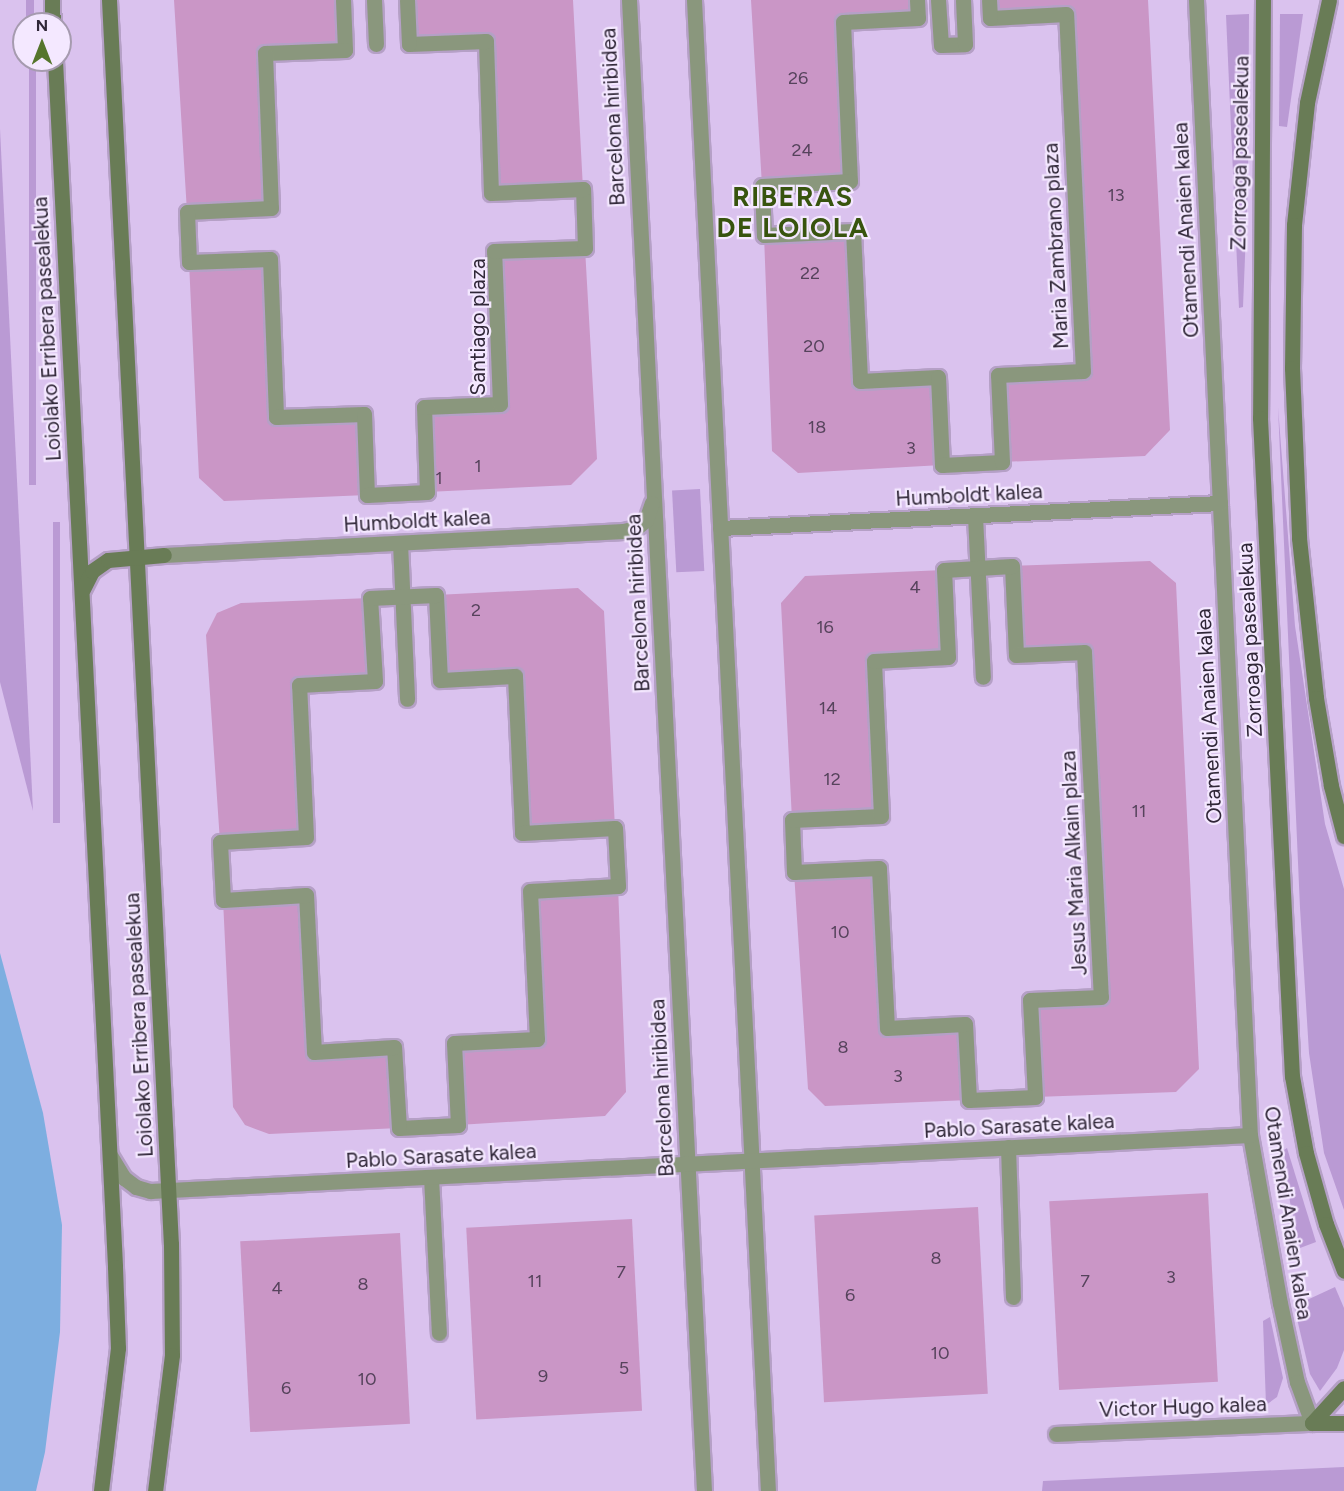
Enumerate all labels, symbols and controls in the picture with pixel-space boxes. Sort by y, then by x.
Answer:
north arrow [12,12,72,72]
text: N [36,16,48,35]
street label: Barcelona hiribidea [596,27,630,207]
street label: Zorroaga pasealekua [1226,55,1254,251]
house number: 26 [788,67,808,89]
street label: Otamendi Anaien kalea [1168,122,1204,338]
house number: 24 [791,139,813,161]
street label: Maria Zambrano plaza [1038,142,1074,350]
district label: RIBERAS DE LOIOLA [717,180,869,243]
house number: 13 [1107,184,1125,206]
street label: Loiolako Erribera pasealekua [27,196,67,462]
street label: Santiago plaza [465,258,491,396]
house number: 22 [800,262,820,284]
house number: 20 [803,335,825,357]
house number: 18 [808,416,826,438]
house number: 3 [906,437,916,459]
house number: 1 [474,455,482,477]
house number: 1 [435,467,443,489]
street label: Humboldt kalea [895,479,1043,511]
street label: Humboldt kalea [343,505,491,537]
street label: Barcelona hiribidea [621,513,655,693]
street label: Zorroaga pasealekua [1232,542,1268,738]
house number: 4 [909,576,921,598]
house number: 2 [471,599,481,621]
street label: Otamendi Anaien kalea [1191,608,1227,824]
house number: 16 [816,616,834,638]
house number: 14 [819,697,837,719]
street label: Jesus Maria Alkain plaza [1056,750,1092,976]
house number: 12 [823,768,841,790]
house number: 11 [1132,800,1146,822]
street label: Loiolako Erribera pasealekua [119,892,159,1158]
house number: 10 [831,921,849,943]
street label: Barcelona hiribidea [645,998,679,1178]
house number: 8 [837,1036,849,1058]
house number: 3 [893,1065,903,1087]
street label: Otamendi Anaien kalea [1259,1105,1317,1321]
street label: Pablo Sarasate kalea [923,1108,1115,1144]
street label: Pablo Sarasate kalea [345,1138,537,1174]
house number: 8 [930,1247,942,1269]
house number: 7 [616,1261,626,1283]
house number: 3 [1166,1266,1176,1288]
house number: 11 [528,1270,542,1292]
house number: 7 [1080,1270,1090,1292]
house number: 8 [357,1273,369,1295]
house number: 4 [271,1277,283,1299]
house number: 6 [845,1284,855,1306]
house number: 10 [931,1342,949,1364]
house number: 5 [619,1357,629,1379]
house number: 9 [538,1365,548,1387]
house number: 10 [358,1368,376,1390]
house number: 6 [281,1377,291,1399]
street label: Victor Hugo kalea [1099,1391,1267,1423]

